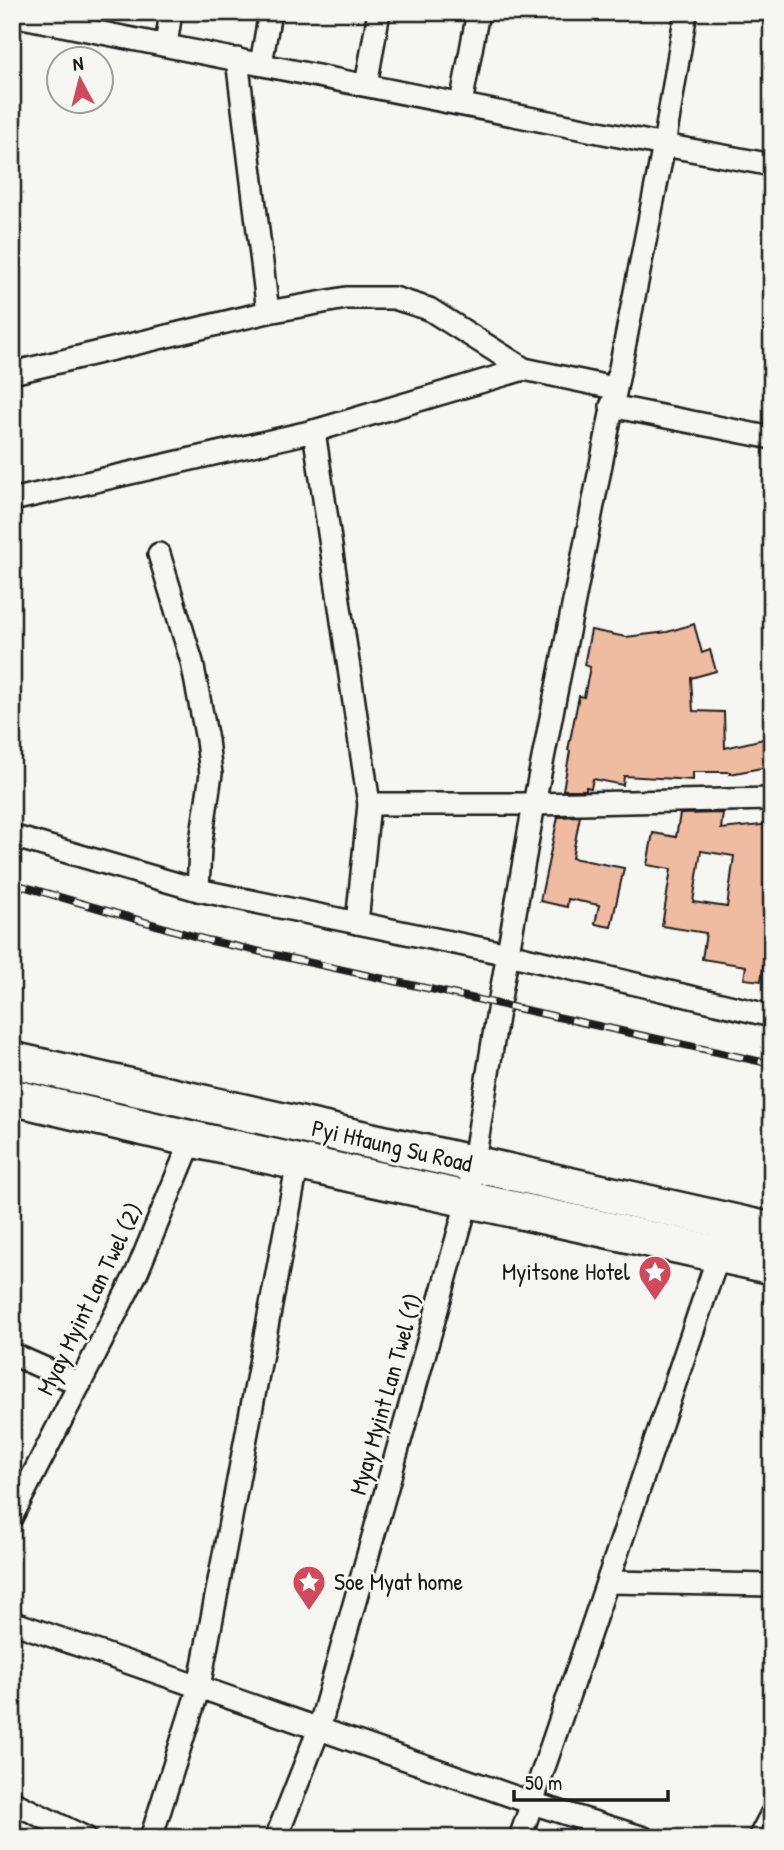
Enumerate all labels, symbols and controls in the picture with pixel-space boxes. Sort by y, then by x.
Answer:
north arrow [46,46,116,116]
text: N [71,50,85,77]
street label: Pyi Htaung Su Road [309,1111,476,1179]
street label: Myay Myint Lan Twel (2) [29,1197,150,1400]
place icon: Myitsone Hotel [636,1253,674,1302]
place label: Myitsone Hotel [502,1255,631,1287]
street label: Myay Myint Lan Twel (1) [341,1289,429,1498]
place icon: Soe Myat home [290,1563,328,1612]
place label: Soe Myat home [334,1565,463,1597]
scale bar [514,1759,668,1803]
text: 50 m [525,1768,562,1797]

